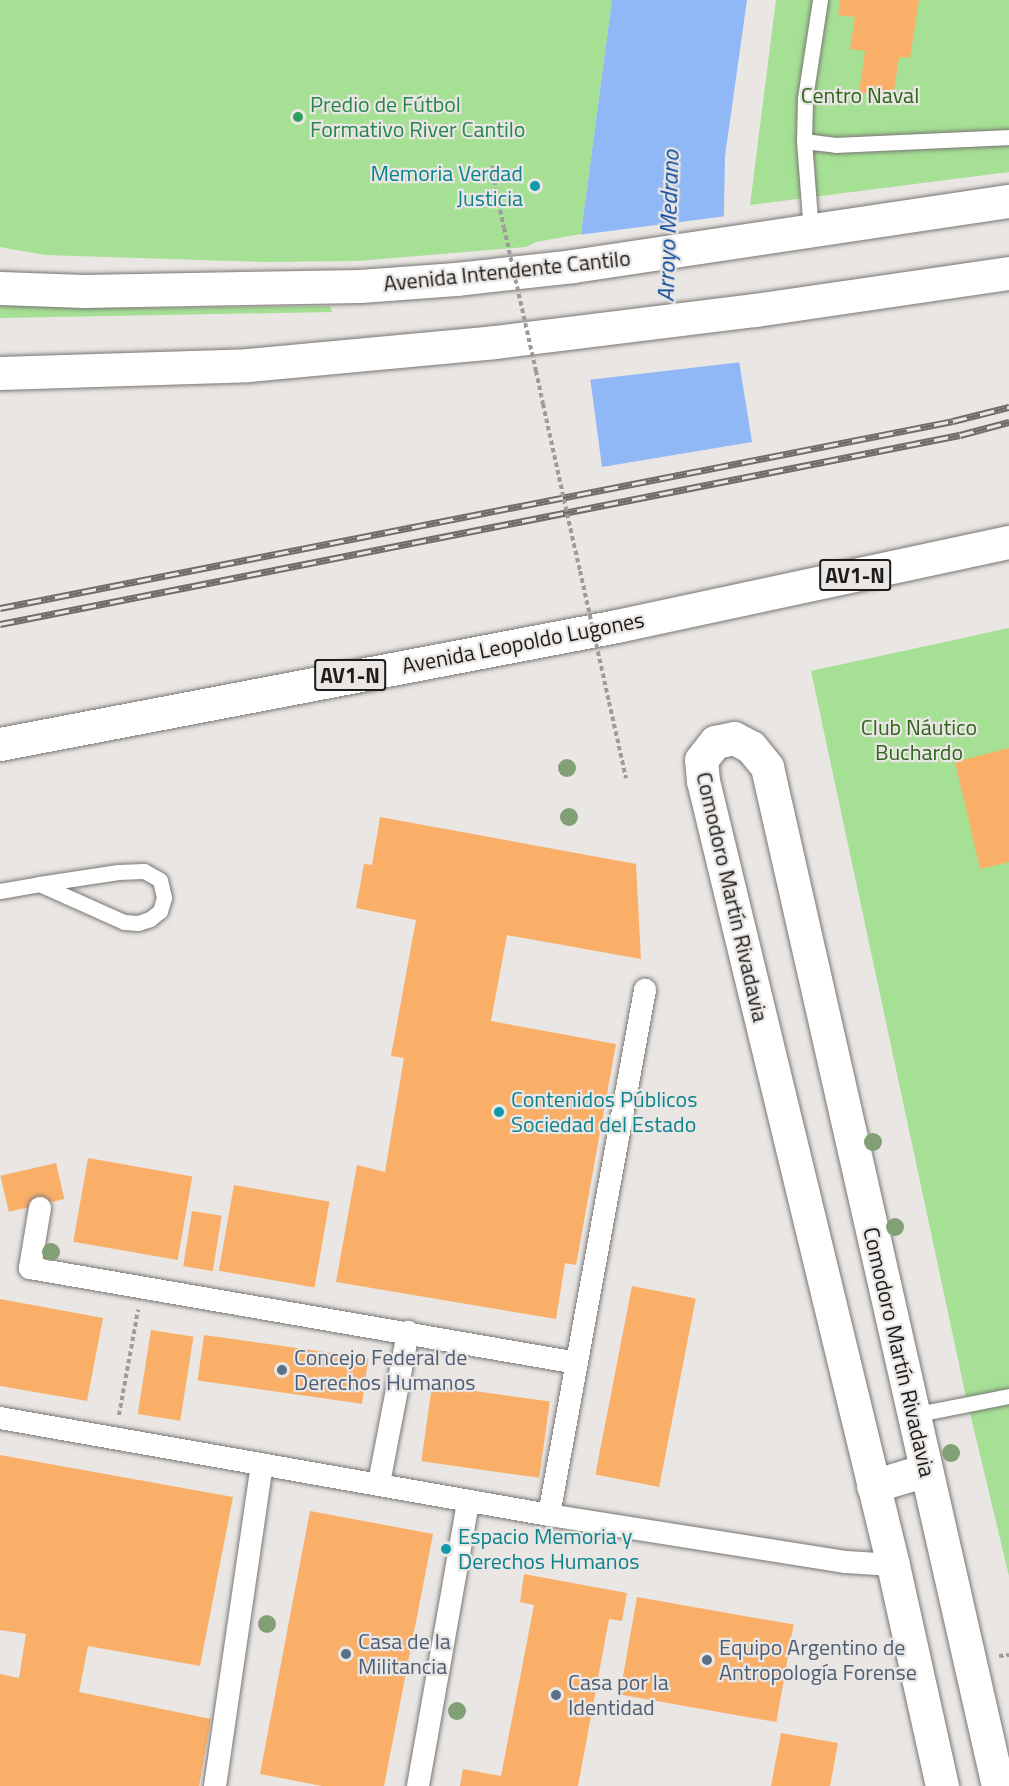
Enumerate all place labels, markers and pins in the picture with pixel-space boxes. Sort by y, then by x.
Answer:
place label: Predio de Fútbol Formativo River Cantilo [310,91,525,142]
marker: Predio de Fútbol Formativo River Cantilo [291,110,305,124]
place label: Memoria Verdad Justicia [370,160,523,212]
marker: Memoria Verdad Justicia [528,179,542,193]
place label: Contenidos Públicos Sociedad del Estado [511,1086,697,1138]
marker: Contenidos Públicos Sociedad del Estado [492,1105,506,1119]
place label: Concejo Federal de Derechos Humanos [294,1344,475,1396]
marker: Concejo Federal de Derechos Humanos [275,1363,289,1377]
place label: Espacio Memoria y Derechos Humanos [458,1523,639,1574]
marker: Espacio Memoria y Derechos Humanos [439,1542,453,1556]
place label: Casa de la Militancia [358,1628,451,1680]
place label: Equipo Argentino de Antropología Forense [719,1634,917,1686]
marker: Casa de la Militancia [339,1647,353,1661]
marker: Equipo Argentino de Antropología Forense [700,1653,714,1667]
place label: Casa por la Identidad [568,1669,669,1720]
marker: Casa por la Identidad [549,1688,563,1702]

